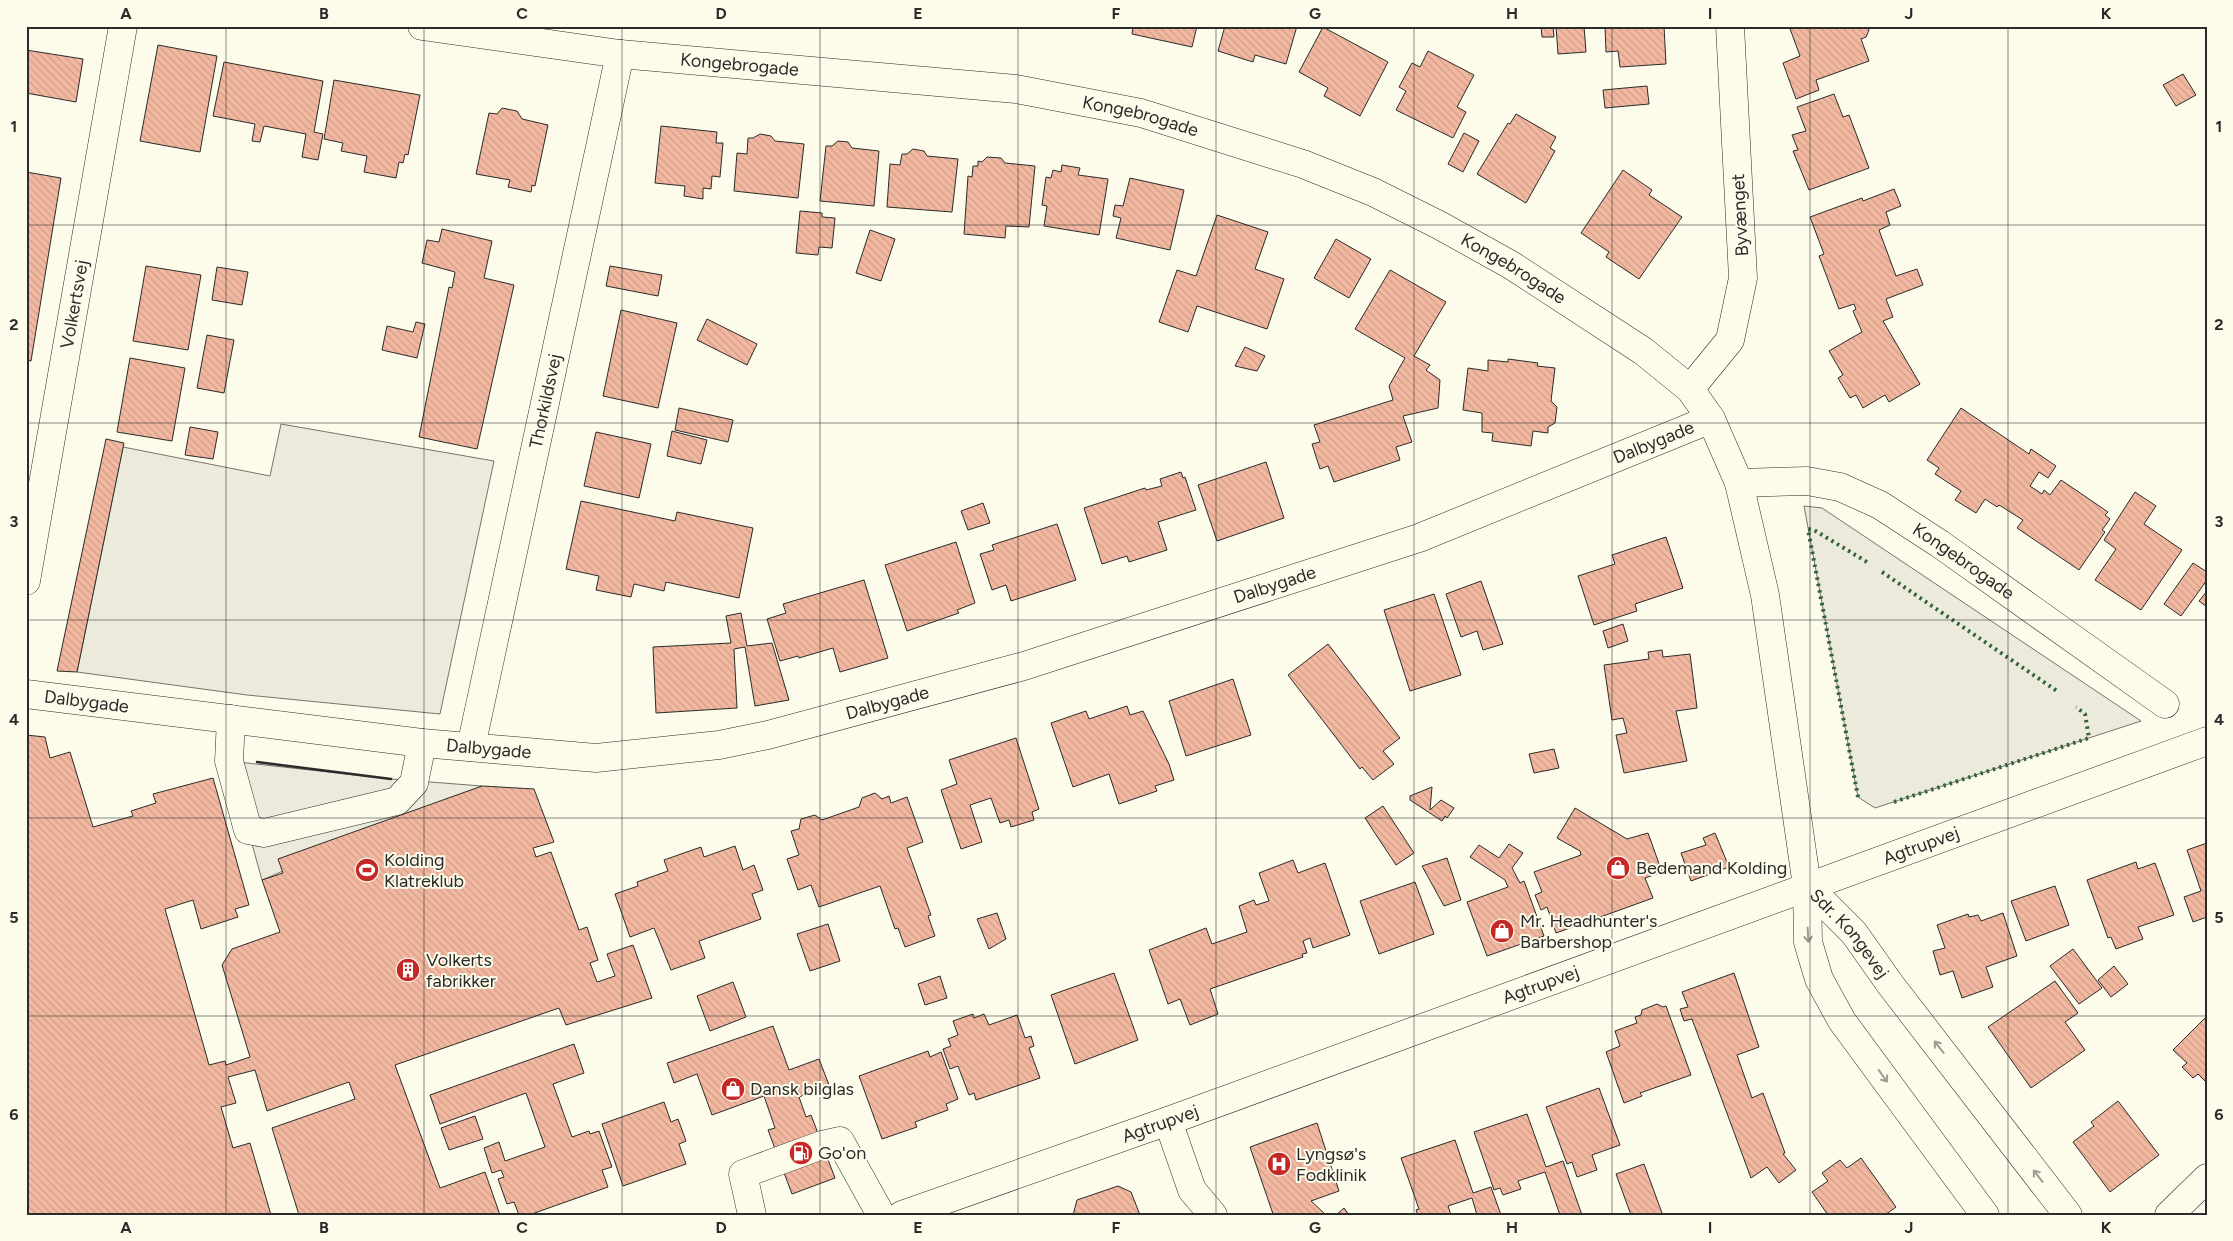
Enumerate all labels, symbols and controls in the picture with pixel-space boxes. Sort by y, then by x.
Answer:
text: A [120,4,132,23]
text: B [319,4,329,23]
text: C [516,4,528,23]
text: D [715,4,727,23]
text: E [913,4,923,23]
text: F [1112,4,1121,23]
text: G [1309,4,1321,23]
text: H [1506,4,1518,23]
text: I [1708,4,1712,23]
text: J [1905,4,1913,23]
text: K [2101,4,2112,23]
street label: Kongebrogade [679,48,800,81]
street label: Kongebrogade [1081,91,1201,141]
text: 1 [11,117,17,136]
text: 1 [2216,117,2222,136]
street label: Byvænget [1727,173,1753,257]
street label: Kongebrogade [1457,228,1570,309]
street label: Volkertsvej [56,258,93,350]
text: 2 [9,315,19,334]
text: 2 [2214,315,2224,334]
street label: Thorkildsvej [525,352,566,450]
street label: Dalbygade [1610,416,1697,469]
text: 3 [10,512,19,531]
text: 3 [2215,512,2224,531]
street label: Kongebrogade [1908,518,2019,604]
street label: Dalbygade [1231,561,1319,608]
street label: Dalbygade [843,681,932,725]
street label: Dalbygade [43,685,130,718]
text: 4 [9,710,19,729]
text: 4 [2214,710,2224,729]
street label: Dalbygade [445,734,532,763]
street label: Agtrupvej [1880,822,1962,870]
place label: Kolding Klatreklub [384,849,464,892]
shop icon: Bedemand Kolding [1605,855,1631,881]
sports icon: Kolding Klatreklub [354,857,380,883]
place label: Bedemand Kolding [1636,857,1787,879]
street label: Sdr. Kongevej [1805,884,1894,983]
text: 5 [9,908,19,927]
text: 5 [2214,908,2224,927]
place label: Mr. Headhunter's Barbershop [1520,910,1657,953]
shop icon: Mr. Headhunter's Barbershop [1489,918,1515,944]
one-way arrow [1804,927,1813,943]
place label: Volkerts fabrikker [426,949,496,992]
building icon: Volkerts fabrikker [395,957,421,983]
street label: Agtrupvej [1499,961,1582,1009]
one-way arrow [1934,1041,1945,1054]
one-way arrow [1878,1069,1889,1082]
shop icon: Dansk bilglas [720,1076,746,1102]
place label: Dansk bilglas [750,1078,854,1100]
street label: Agtrupvej [1119,1100,1202,1147]
text: 6 [9,1105,19,1124]
text: 6 [2214,1105,2224,1124]
fuel station icon: Go'on [788,1140,814,1166]
place label: Go'on [818,1142,866,1164]
place label: Lyngsø's Fodklinik [1296,1143,1367,1186]
hospital icon: Lyngsø's Fodklinik [1266,1151,1292,1177]
one-way arrow [2033,1170,2044,1183]
text: A [120,1218,132,1237]
text: B [319,1218,329,1237]
text: C [516,1218,528,1237]
text: D [715,1218,727,1237]
text: E [913,1218,923,1237]
text: F [1112,1218,1121,1237]
text: G [1309,1218,1321,1237]
text: H [1506,1218,1518,1237]
text: I [1708,1218,1712,1237]
text: J [1905,1218,1913,1237]
text: K [2101,1218,2112,1237]

